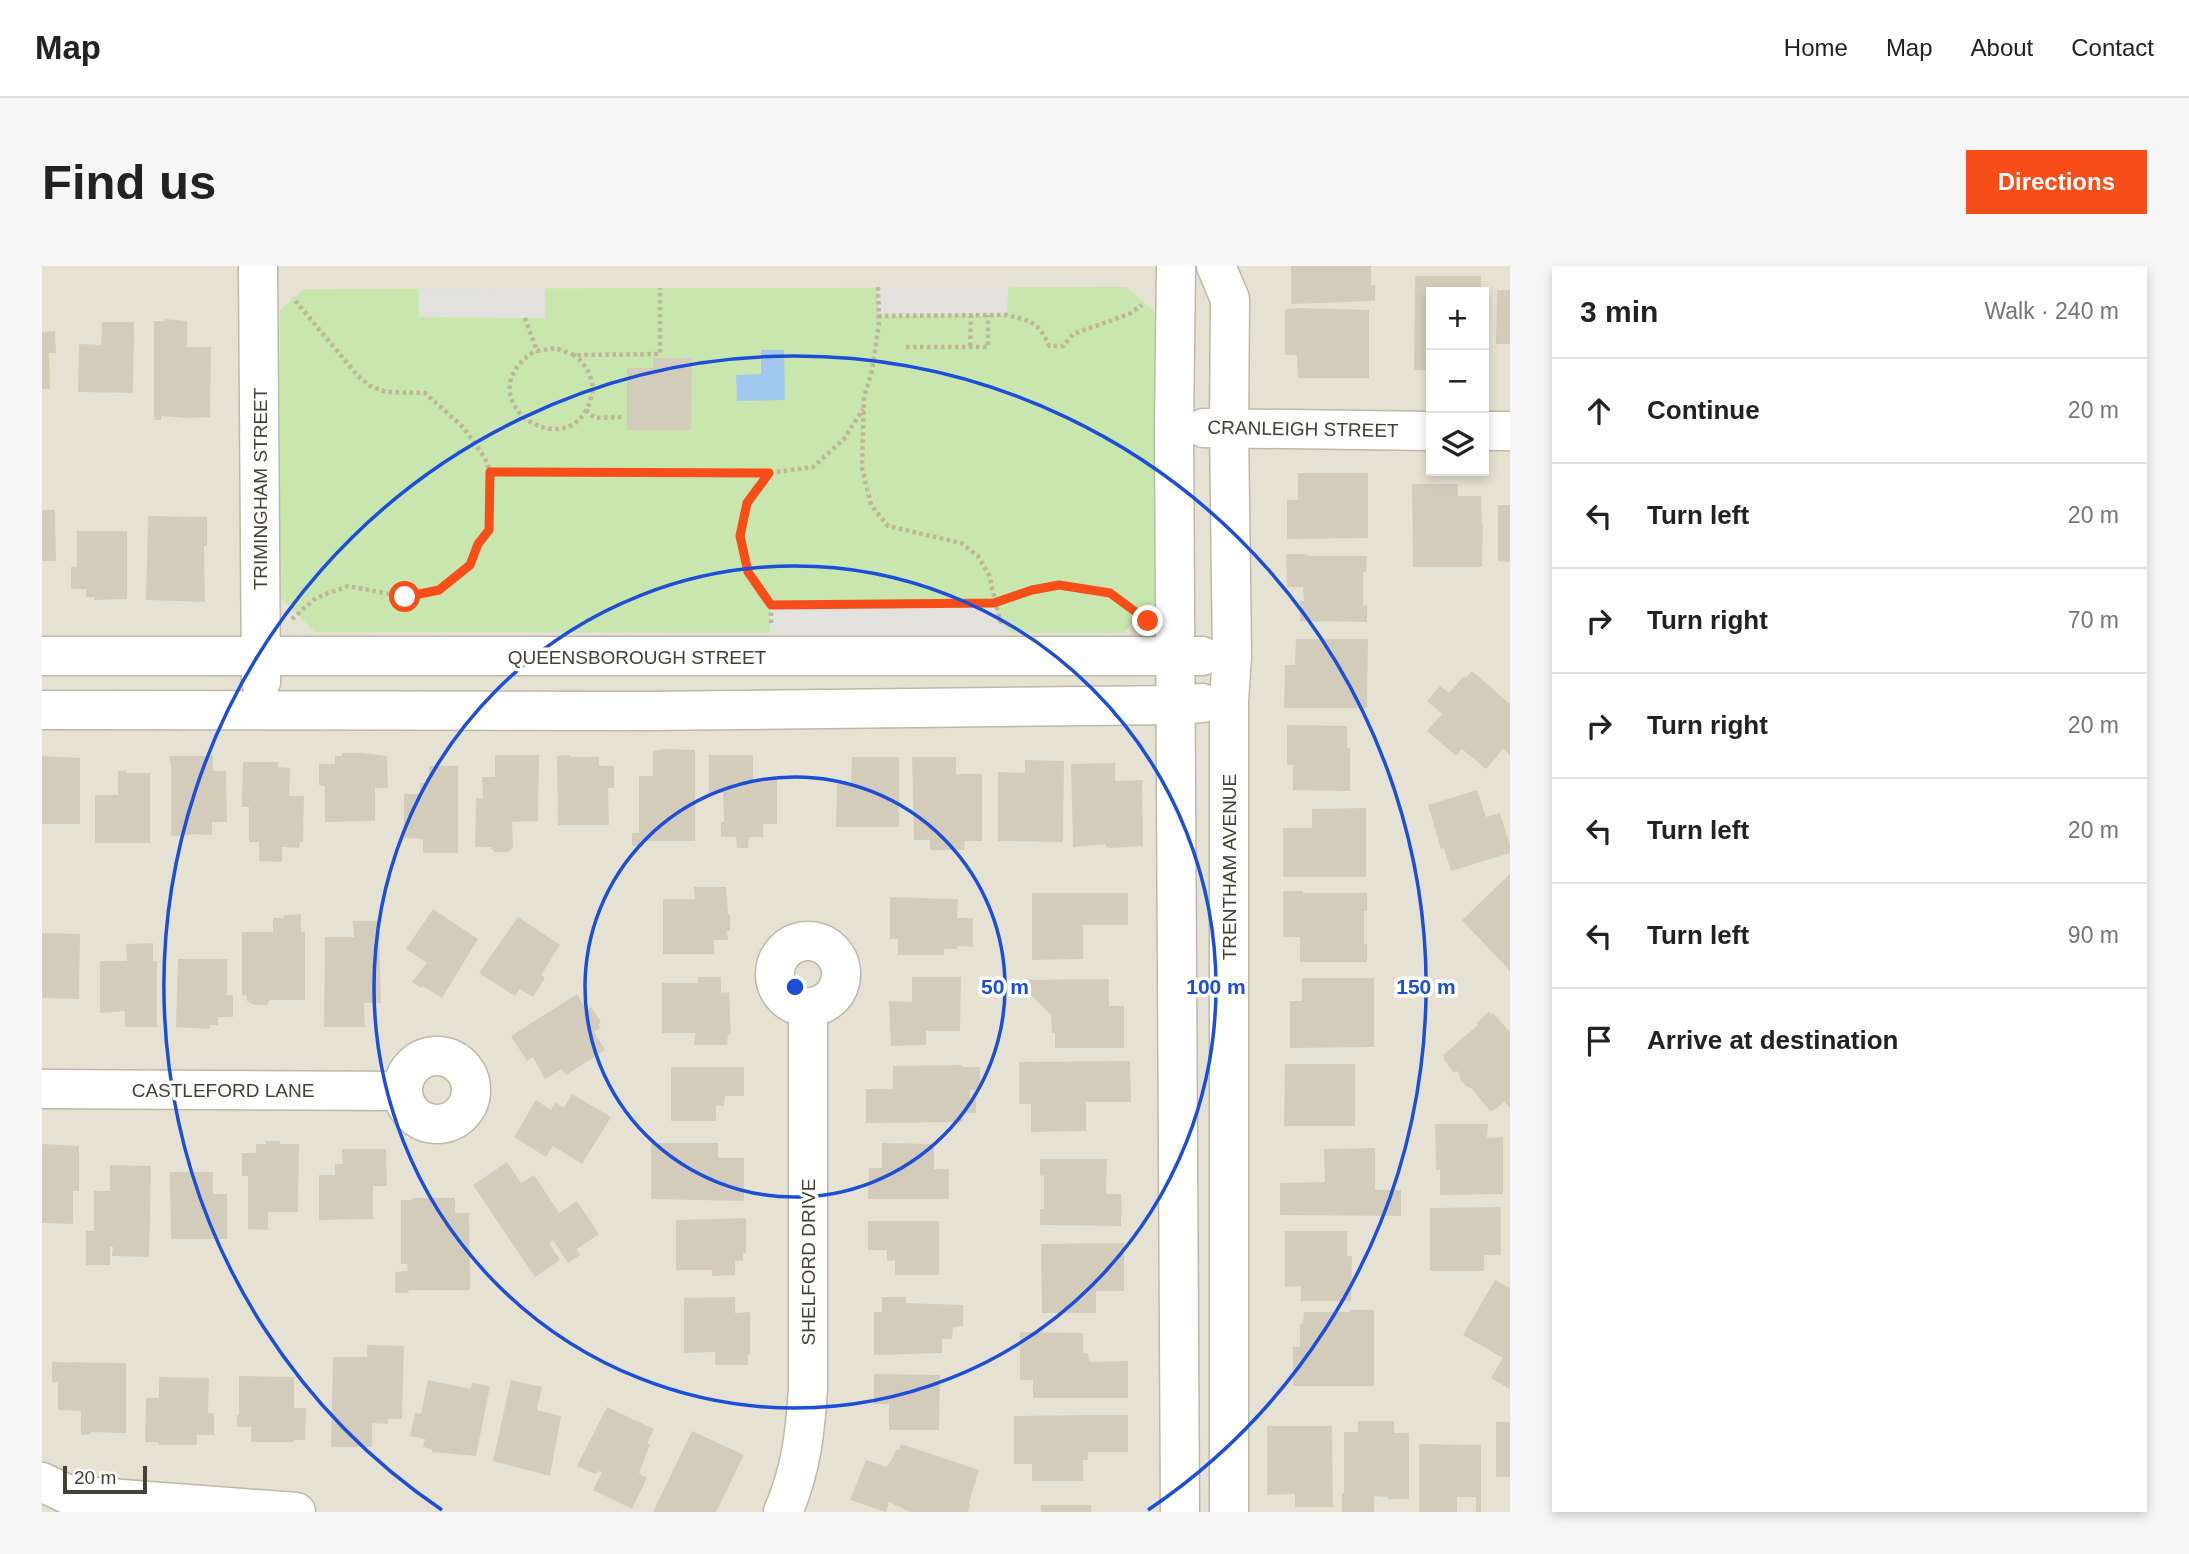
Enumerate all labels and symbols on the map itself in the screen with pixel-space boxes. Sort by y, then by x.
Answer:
street label: TRIMINGHAM STREET [250,387,271,590]
street label: CRANLEIGH STREET [1207,417,1399,441]
route start [389,581,420,612]
route end [1132,605,1163,636]
street label: QUEENSBOROUGH STREET [508,647,767,668]
street label: TRENTHAM AVENUE [1219,774,1240,960]
centre of rings [783,975,807,999]
text: 50 m [981,975,1029,998]
text: 100 m [1186,975,1246,998]
text: 150 m [1396,975,1456,998]
street label: CASTLEFORD LANE [132,1080,314,1101]
street label: SHELFORD DRIVE [798,1179,819,1345]
scale bar [63,1463,147,1495]

